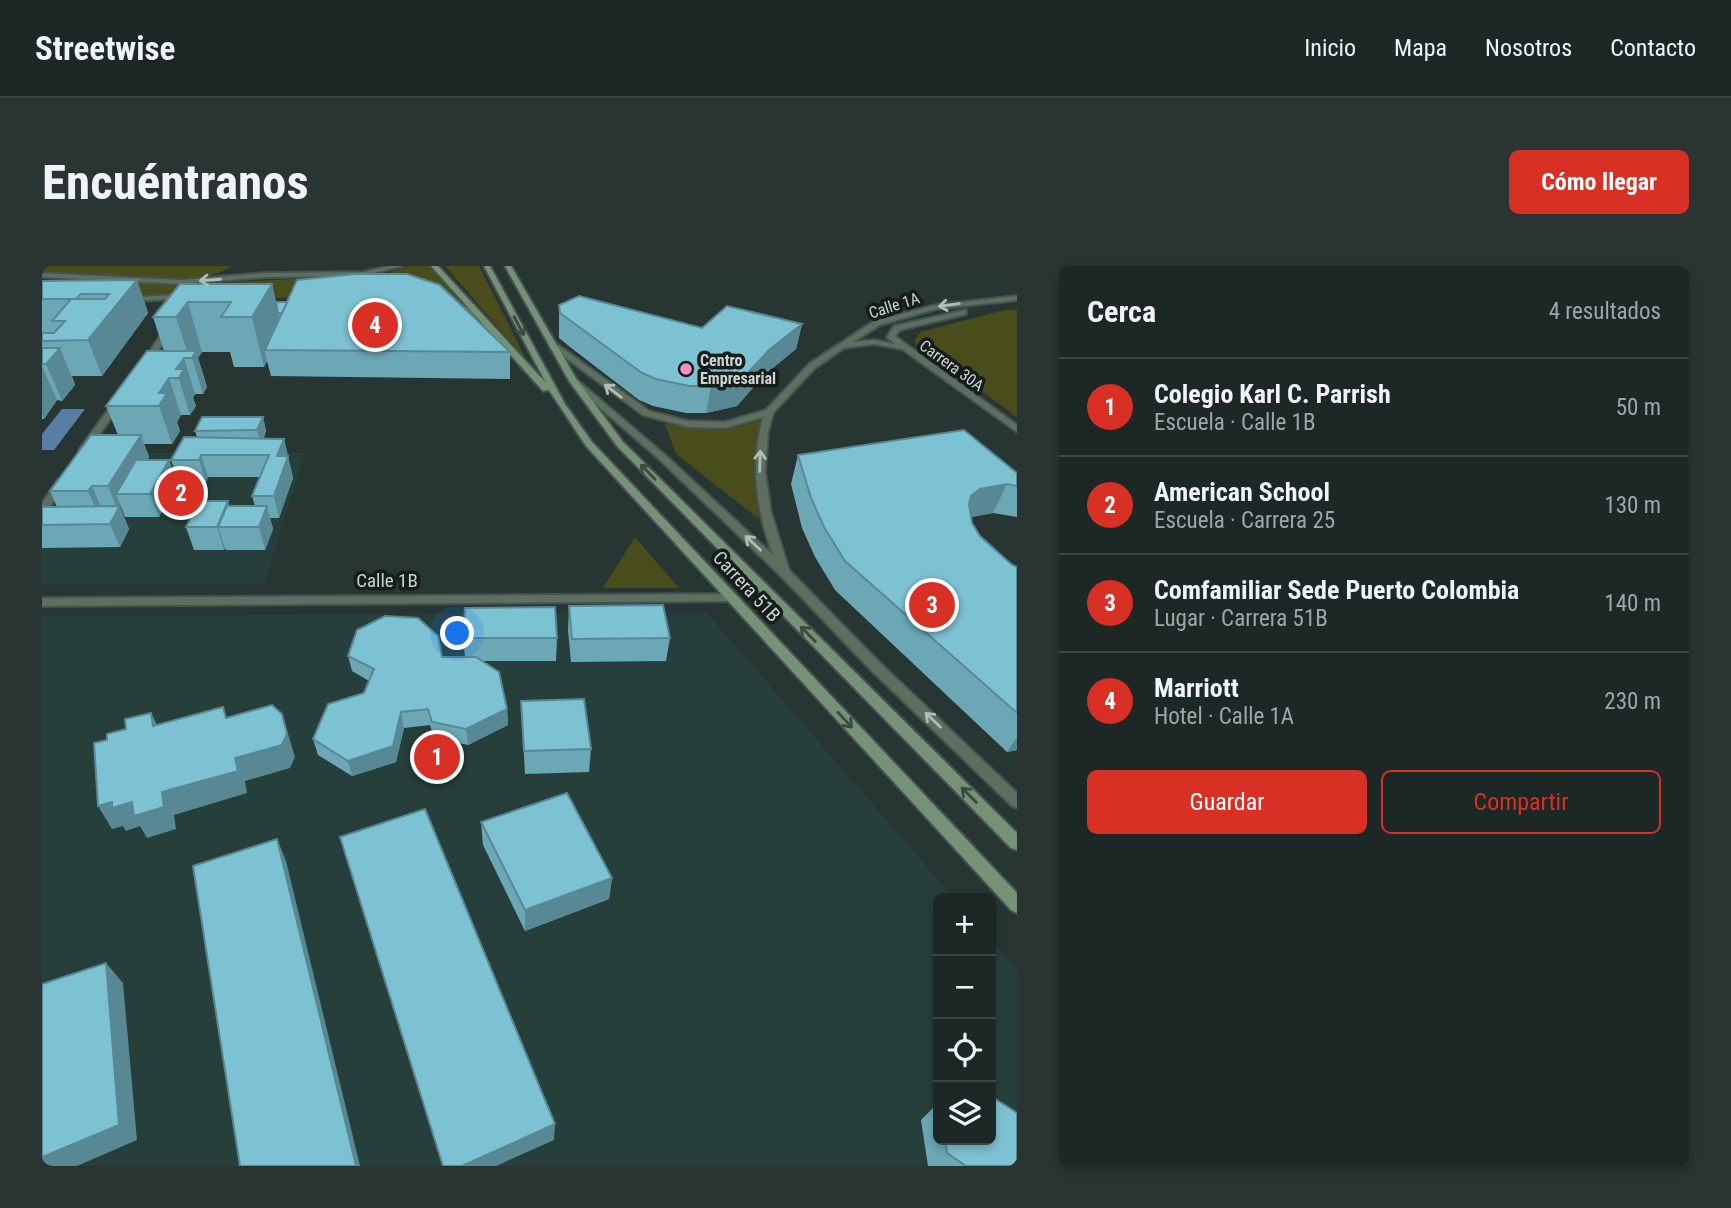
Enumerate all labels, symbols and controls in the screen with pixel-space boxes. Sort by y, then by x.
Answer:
text: Streetwise [35,29,175,68]
text: Inicio [1304,34,1356,62]
text: Mapa [1394,34,1447,62]
text: Nosotros [1485,34,1572,62]
text: Contacto [1610,34,1696,62]
button: Cómo llegar [1509,150,1689,214]
text: Encuéntranos [42,154,309,211]
one-way arrow [199,274,222,287]
street label: Calle 1A [866,288,922,323]
text: Cerca [1087,294,1156,329]
one-way arrow [938,298,961,311]
text: 4 resultados [1549,298,1661,325]
pin: 4 [352,299,398,351]
one-way arrow [513,315,526,336]
street label: Carrera 30A [916,336,988,395]
place label: Centro Empresarial [700,351,776,388]
marker: Centro Empresarial [678,361,694,377]
text: Colegio Karl C. Parrish [1154,379,1391,409]
one-way arrow [604,384,623,399]
text: 1 [1104,394,1116,421]
text: 50 m [1616,394,1661,421]
text: Escuela · Calle 1B [1154,409,1315,436]
one-way arrow [753,449,767,472]
one-way arrow [639,464,656,481]
pin: 2 [158,467,204,519]
text: American School [1154,477,1330,507]
text: 2 [1104,492,1116,519]
text: 130 m [1604,492,1661,519]
text: Escuela · Carrera 25 [1154,507,1335,534]
one-way arrow [745,535,762,552]
street label: Carrera 51B [708,546,785,626]
street label: Calle 1B [356,569,418,592]
text: Comfamiliar Sede Puerto Colombia [1154,575,1519,605]
pin: 3 [909,579,955,631]
text: 3 [1104,590,1116,617]
text: 140 m [1604,590,1661,617]
text: Lugar · Carrera 51B [1154,605,1328,632]
your location [440,616,474,650]
one-way arrow [799,626,816,643]
text: Marriott [1154,673,1239,703]
text: 4 [1104,688,1116,715]
text: 230 m [1604,688,1661,715]
text: Hotel · Calle 1A [1154,703,1294,730]
one-way arrow [837,711,853,729]
one-way arrow [925,712,942,729]
pin: 1 [414,731,460,783]
button: Guardar [1087,770,1367,834]
button: Compartir [1381,770,1661,834]
one-way arrow [960,787,977,804]
map controls [933,893,996,1145]
button: + [933,893,996,956]
button: − [933,956,996,1019]
button: locate [933,1019,996,1082]
button: layers [933,1082,996,1145]

